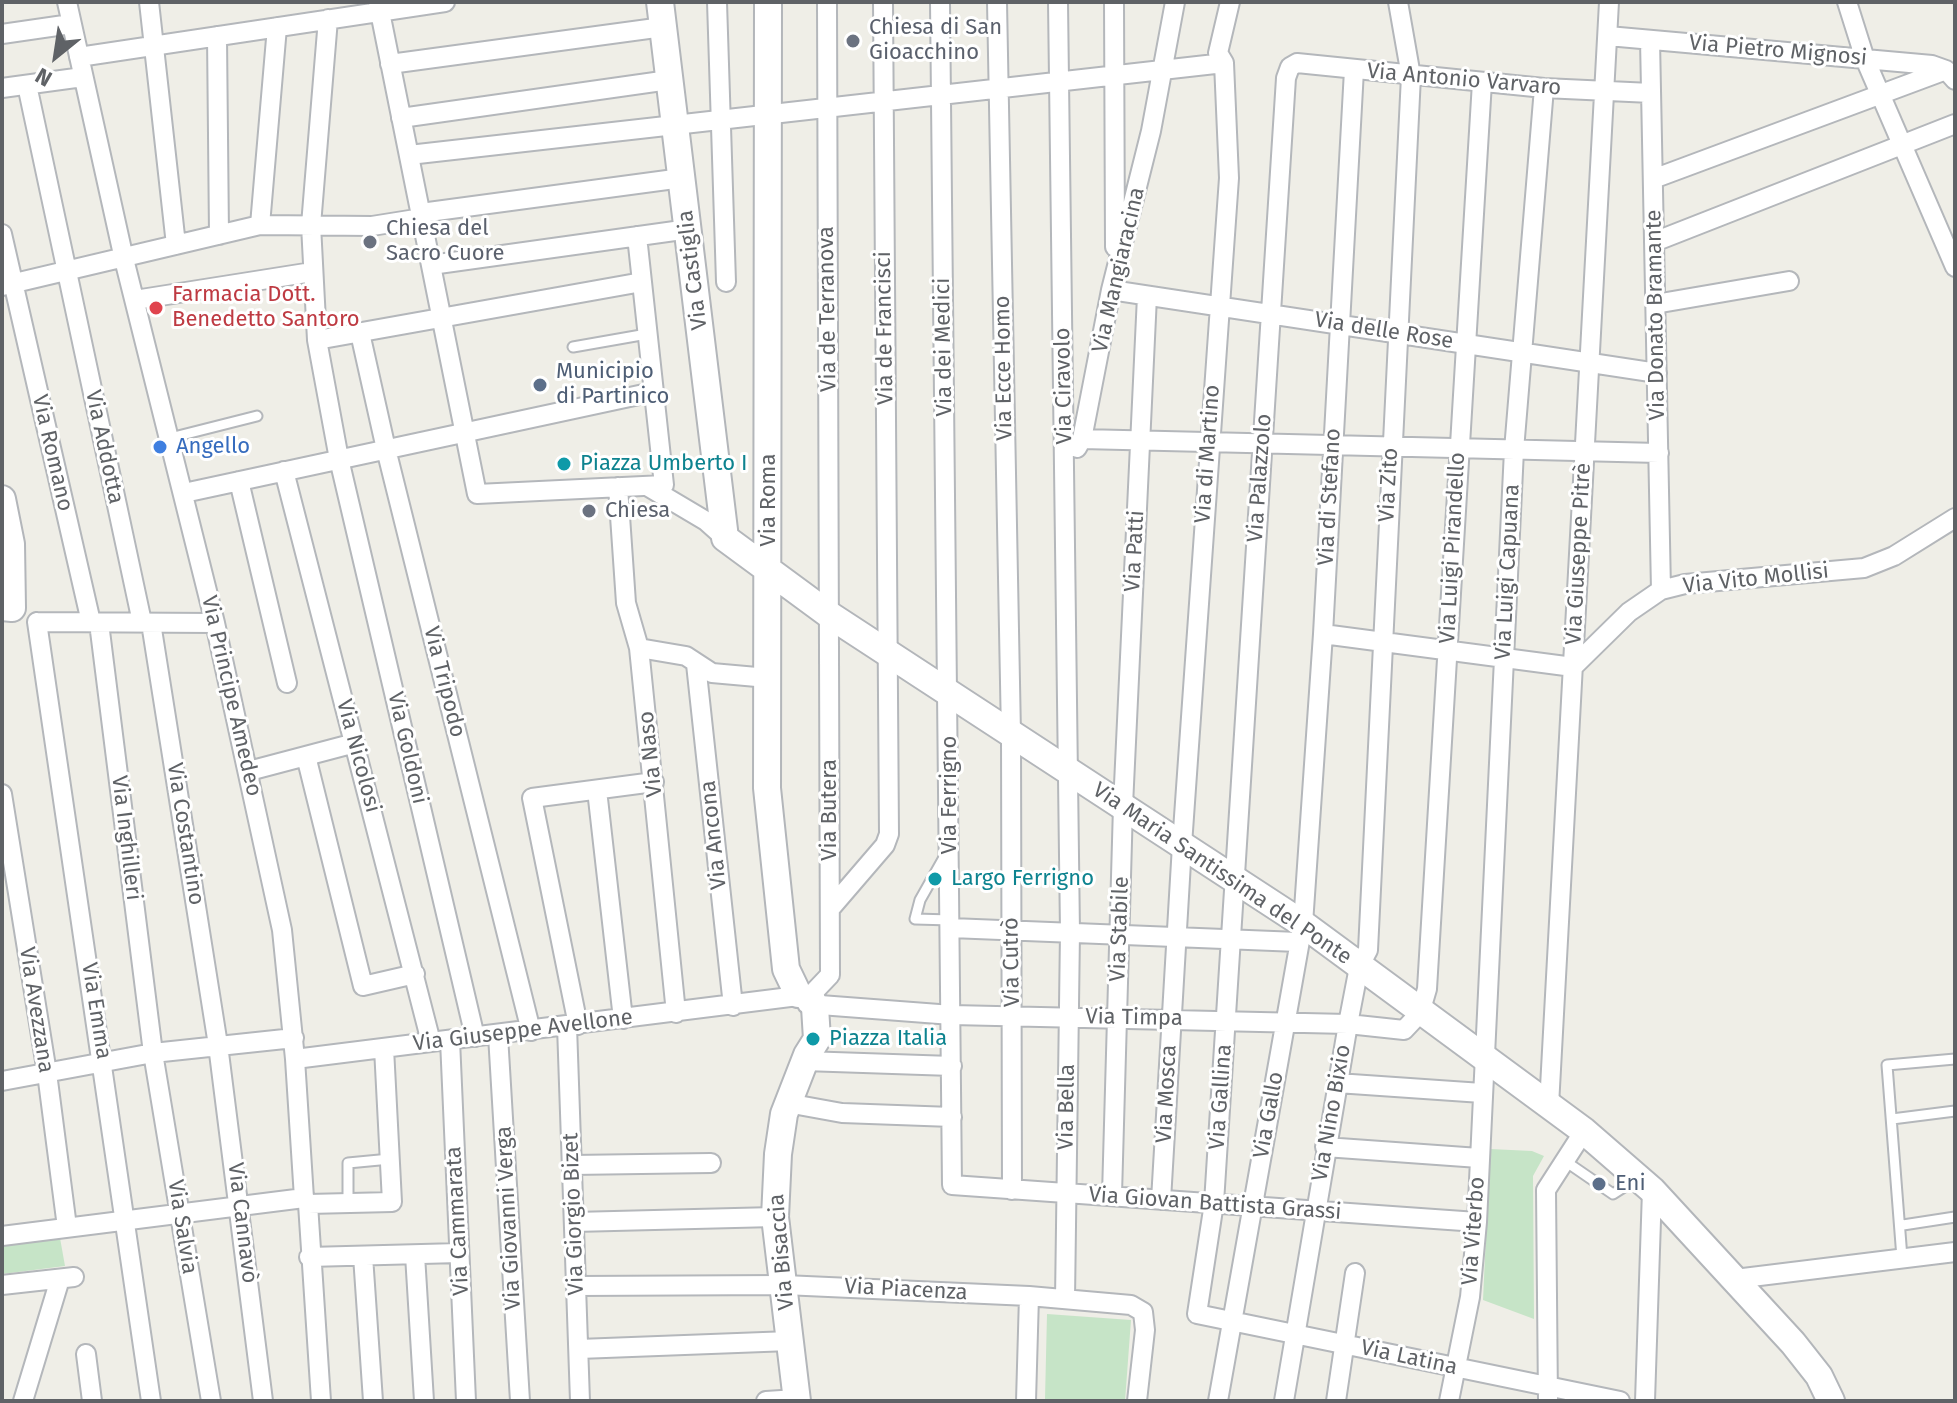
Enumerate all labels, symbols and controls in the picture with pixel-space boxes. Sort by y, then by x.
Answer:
place label: Chiesa di San Gioacchino [869,15,1002,66]
north arrow [16,16,96,96]
street label: Via Pietro Mignosi [1688,30,1868,72]
marker: Chiesa di San Gioacchino [844,32,862,50]
street label: Via Antonio Varvaro [1366,58,1562,102]
text: N [31,62,57,93]
street label: Via Mangiaracina [1087,185,1151,355]
street label: Via Castiglia [673,209,713,331]
street label: Via Donato Bramante [1641,209,1671,421]
place label: Chiesa del Sacro Cuore [386,216,504,268]
street label: Via de Terranova [813,226,843,392]
marker: Chiesa del Sacro Cuore [361,233,379,251]
street label: Via de Francisci [870,251,900,405]
street label: Via dei Medici [930,277,958,417]
place label: Farmacia Dott. Benedetto Santoro [172,282,360,334]
street label: Via Ecce Homo [990,295,1018,441]
marker: Farmacia Dott. Benedetto Santoro [147,299,165,317]
street label: Via delle Rose [1313,307,1455,355]
street label: Via Ciravolo [1050,327,1078,445]
place label: Municipio di Partinico [556,359,669,410]
marker: Municipio di Partinico [531,376,549,394]
street label: Via di Martino [1190,384,1226,524]
street label: Via Addotta [79,388,129,506]
street label: Via Romano [26,392,78,514]
street label: Via Palazzolo [1242,413,1278,543]
street label: Via di Stefano [1313,428,1347,566]
place label: Angello [176,434,250,460]
marker: Angello [151,438,169,456]
street label: Via Zito [1374,447,1404,523]
place label: Piazza Umberto I [580,451,747,477]
street label: Via Luigi Pirandello [1435,452,1471,644]
street label: Via Roma [756,454,782,546]
marker: Piazza Umberto I [555,455,573,473]
street label: Via Giuseppe Pitrè [1561,462,1597,646]
street label: Via Luigi Capuana [1490,483,1526,661]
place label: Chiesa [605,498,670,524]
marker: Chiesa [580,502,598,520]
street label: Via Patti [1120,509,1150,593]
street label: Via Vito Mollisi [1682,558,1830,600]
street label: Via Principe Amedeo [195,593,267,799]
street label: Via Tripodo [417,624,471,740]
street label: Via Goldoni [381,689,433,807]
street label: Via Nicolosi [330,697,386,815]
street label: Via Naso [633,710,669,798]
street label: Via Ferrigno [937,736,963,854]
street label: Via Butera [817,759,843,861]
street label: Via Costantino [161,761,209,907]
street label: Via Inghilleri [105,774,147,902]
street label: Via Maria Santissima del Ponte [1087,777,1357,971]
street label: Via Ancona [695,779,733,891]
place label: Largo Ferrigno [951,866,1094,892]
marker: Largo Ferrigno [926,870,944,888]
street label: Via Stabile [1105,876,1135,982]
street label: Via Cutrò [998,917,1026,1007]
street label: Via Avezzana [13,945,59,1075]
street label: Via Emma [75,961,117,1061]
street label: Via Giuseppe Avellone [412,1004,634,1058]
street label: Via Timpa [1085,1004,1183,1032]
place label: Piazza Italia [829,1026,947,1052]
marker: Piazza Italia [804,1030,822,1048]
street label: Via Gallina [1204,1043,1238,1151]
street label: Via Nino Bixio [1307,1043,1357,1183]
street label: Via Mosca [1151,1044,1183,1144]
street label: Via Bella [1053,1064,1081,1150]
street label: Via Gallo [1248,1070,1290,1160]
street label: Via Giovanni Verga [491,1125,527,1311]
street label: Via Giorgio Bizet [558,1132,590,1296]
street label: Via Cammarata [441,1146,475,1296]
street label: Via Cannavò [222,1161,262,1285]
place label: Eni [1615,1171,1646,1197]
marker: Eni [1590,1175,1608,1193]
street label: Via Viterbo [1457,1176,1491,1286]
street label: Via Salvia [162,1178,202,1276]
street label: Via Giovan Battista Grassi [1088,1182,1342,1226]
street label: Via Bisaccia [764,1193,800,1311]
street label: Via Piacenza [844,1274,968,1306]
street label: Via Latina [1358,1335,1460,1381]

